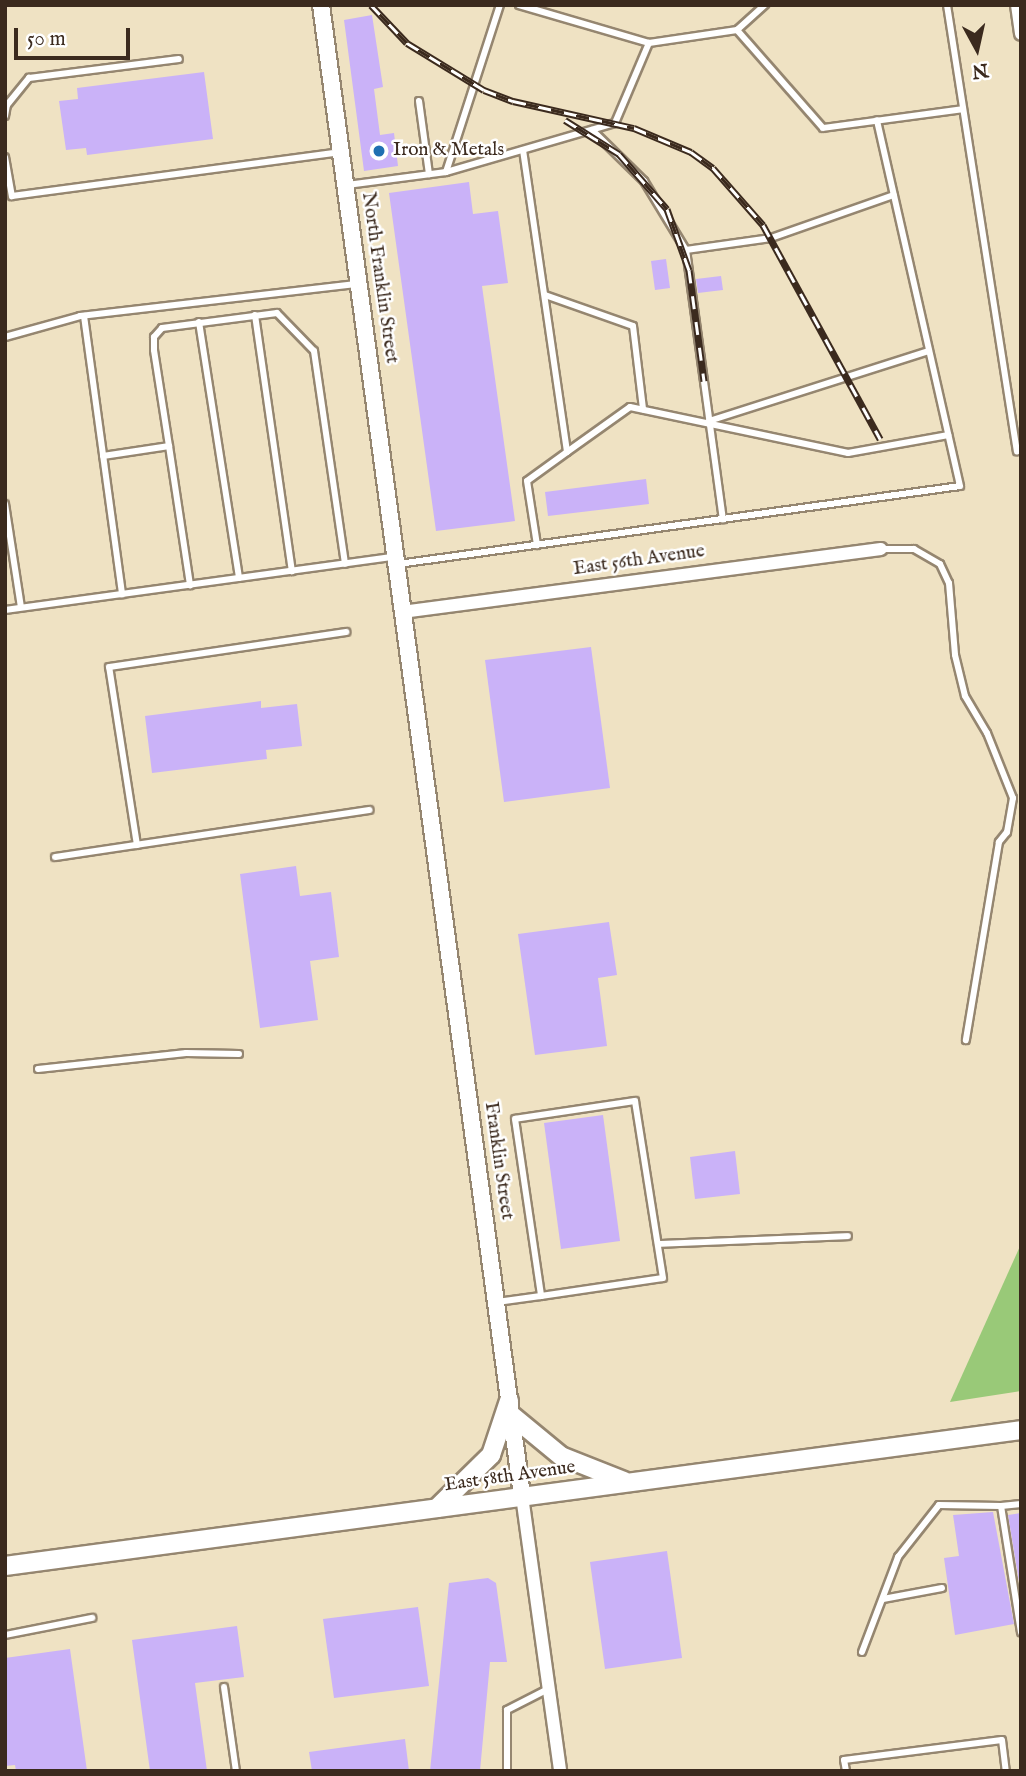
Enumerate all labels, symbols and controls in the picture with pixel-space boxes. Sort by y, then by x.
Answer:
scale bar [18,14,133,58]
north arrow [942,14,1012,84]
text: 50 m [27,26,66,53]
text: N [970,57,990,83]
place label: Iron & Metals [393,140,504,162]
marker: Iron & Metals [371,143,387,159]
street label: North Franklin Street [356,191,402,365]
street label: East 56th Avenue [572,540,706,582]
street label: Franklin Street [478,1100,518,1222]
street label: East 58th Avenue [443,1457,577,1497]

